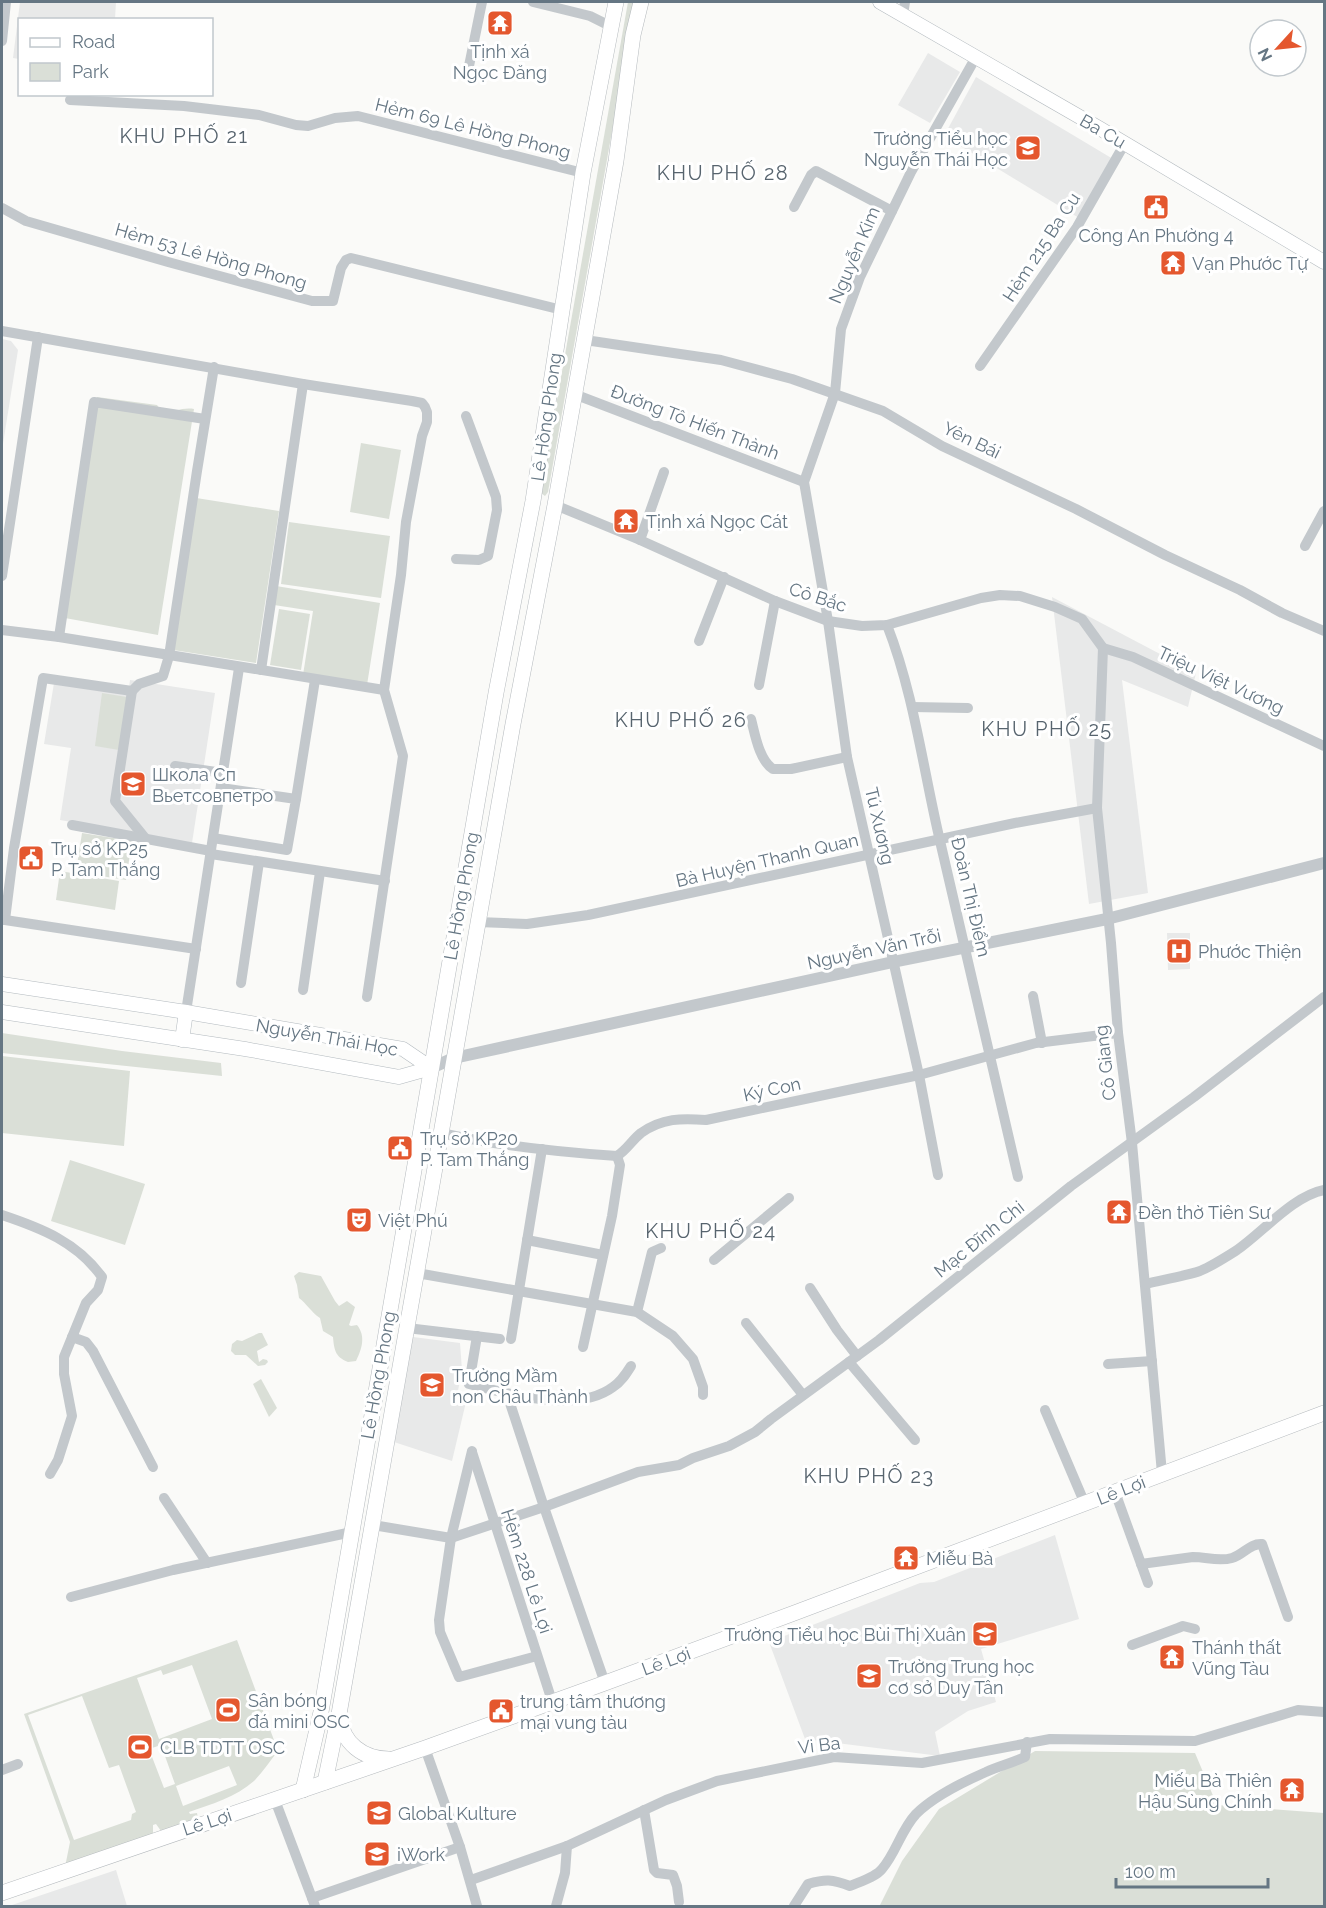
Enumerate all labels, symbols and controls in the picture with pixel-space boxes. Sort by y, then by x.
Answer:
temple icon: Tịnh xá Ngọc Đăng [485,8,515,38]
legend [18,18,213,96]
north arrow [1248,18,1308,78]
text: Road [72,31,115,52]
place label: Tịnh xá Ngọc Đăng [453,41,547,83]
text: N [1254,45,1276,64]
text: Park [72,61,109,82]
street label: Hẻm 69 Lê Hồng Phong [373,94,573,162]
street label: Ba Cu [1076,110,1130,152]
district label: KHU PHỐ 21 [119,123,249,148]
place label: Trường Tiểu học Nguyễn Thái Học [864,128,1008,170]
school or university icon: Trường Tiểu học Nguyễn Thái Học [1013,133,1043,163]
district label: KHU PHỐ 28 [657,160,789,185]
street label: Hẻm 215 Ba Cu [998,188,1084,306]
public building icon: Công An Phường 4 [1141,192,1171,222]
street label: Nguyễn Kim [824,203,884,307]
street label: Hẻm 53 Lê Hồng Phong [113,219,309,293]
place label: Công An Phường 4 [1078,225,1234,246]
temple icon: Vạn Phước Tự [1158,248,1188,278]
place label: Vạn Phước Tự [1192,253,1309,274]
street label: Lê Hồng Phong [527,351,565,483]
street label: Đường Tô Hiến Thành [608,380,782,464]
street label: Yên Bái [940,417,1004,463]
temple icon: Tịnh xá Ngọc Cát [611,506,641,536]
place label: Tịnh xá Ngọc Cát [646,511,788,532]
street label: Cô Bắc [787,578,850,616]
street label: Triệu Việt Vương [1155,642,1287,718]
district label: KHU PHỐ 26 [615,707,747,732]
district label: KHU PHỐ 25 [981,716,1113,741]
place label: Школа Сп Вьетсовпетро [152,764,274,806]
school or university icon: Школа Сп Вьетсовпетро [118,769,148,799]
street label: Tú Xương [861,785,899,867]
street label: Bà Huyện Thanh Quan [674,829,860,891]
street label: Lê Hồng Phong [439,830,483,962]
street label: Đoàn Thị Điểm [947,835,995,959]
place label: Trụ sở KP25 P. Tam Thắng [51,838,160,880]
public building icon: Trụ sở KP25 P. Tam Thắng [16,843,46,873]
street label: Nguyễn Văn Trỗi [805,925,943,973]
hospital icon: Phước Thiện [1164,936,1194,966]
place label: Phước Thiện [1198,941,1302,962]
street label: Nguyễn Thái Học [254,1014,400,1060]
street label: Cô Giang [1090,1024,1120,1102]
street label: Ký Con [741,1073,803,1105]
place label: Trụ sở KP20 P. Tam Thắng [420,1128,529,1170]
public building icon: Trụ sở KP20 P. Tam Thắng [385,1133,415,1163]
street label: Mạc Đĩnh Chi [930,1196,1028,1282]
temple icon: Đền thờ Tiên Sư [1104,1197,1134,1227]
place label: Đền thờ Tiên Sư [1138,1202,1271,1223]
theatre icon: Việt Phú [344,1205,374,1235]
place label: Việt Phú [378,1210,448,1231]
district label: KHU PHỐ 24 [645,1218,777,1243]
street label: Lê Hồng Phong [356,1309,400,1441]
place label: Trường Mầm non Châu Thành [452,1365,588,1407]
school or university icon: Trường Mầm non Châu Thành [417,1370,447,1400]
district label: KHU PHỐ 23 [803,1463,935,1488]
street label: Lê Lợi [1094,1471,1148,1509]
street label: Hẻm 228 Lê Lợi [497,1506,557,1636]
temple icon: Miễu Bà [891,1543,921,1573]
place label: Miễu Bà [926,1548,993,1569]
school or university icon: Trường Tiểu học Bùi Thị Xuân [970,1619,1000,1649]
place label: Trường Tiểu học Bùi Thị Xuân [724,1624,966,1645]
place label: Thánh thất Vũng Tàu [1192,1637,1281,1679]
street label: Lê Lợi [639,1642,693,1680]
temple icon: Thánh thất Vũng Tàu [1157,1642,1187,1672]
place label: Trường Trung học cơ sở Duy Tân [888,1656,1035,1698]
school or university icon: Trường Trung học cơ sở Duy Tân [854,1661,884,1691]
place label: Sân bóng đá mini OSC [248,1690,350,1732]
place label: trung tâm thương mại vung tàu [520,1691,666,1733]
sports icon: Sân bóng đá mini OSC [213,1695,243,1725]
public building icon: trung tâm thương mại vung tàu [486,1696,516,1726]
sports icon: CLB TDTT OSC [125,1732,155,1762]
street label: Vi Ba [797,1732,841,1758]
place label: CLB TDTT OSC [160,1737,285,1758]
place label: Miếu Bà Thiên Hậu Sùng Chính [1138,1770,1272,1812]
temple icon: Miếu Bà Thiên Hậu Sùng Chính [1277,1775,1307,1805]
school or university icon: Global Kulture [364,1798,394,1828]
place label: Global Kulture [398,1803,517,1824]
street label: Lê Lợi [180,1804,234,1840]
school or university icon: iWork [362,1839,392,1869]
place label: iWork [397,1844,446,1865]
scale bar [1116,1851,1268,1889]
text: 100 m [1125,1861,1176,1882]

